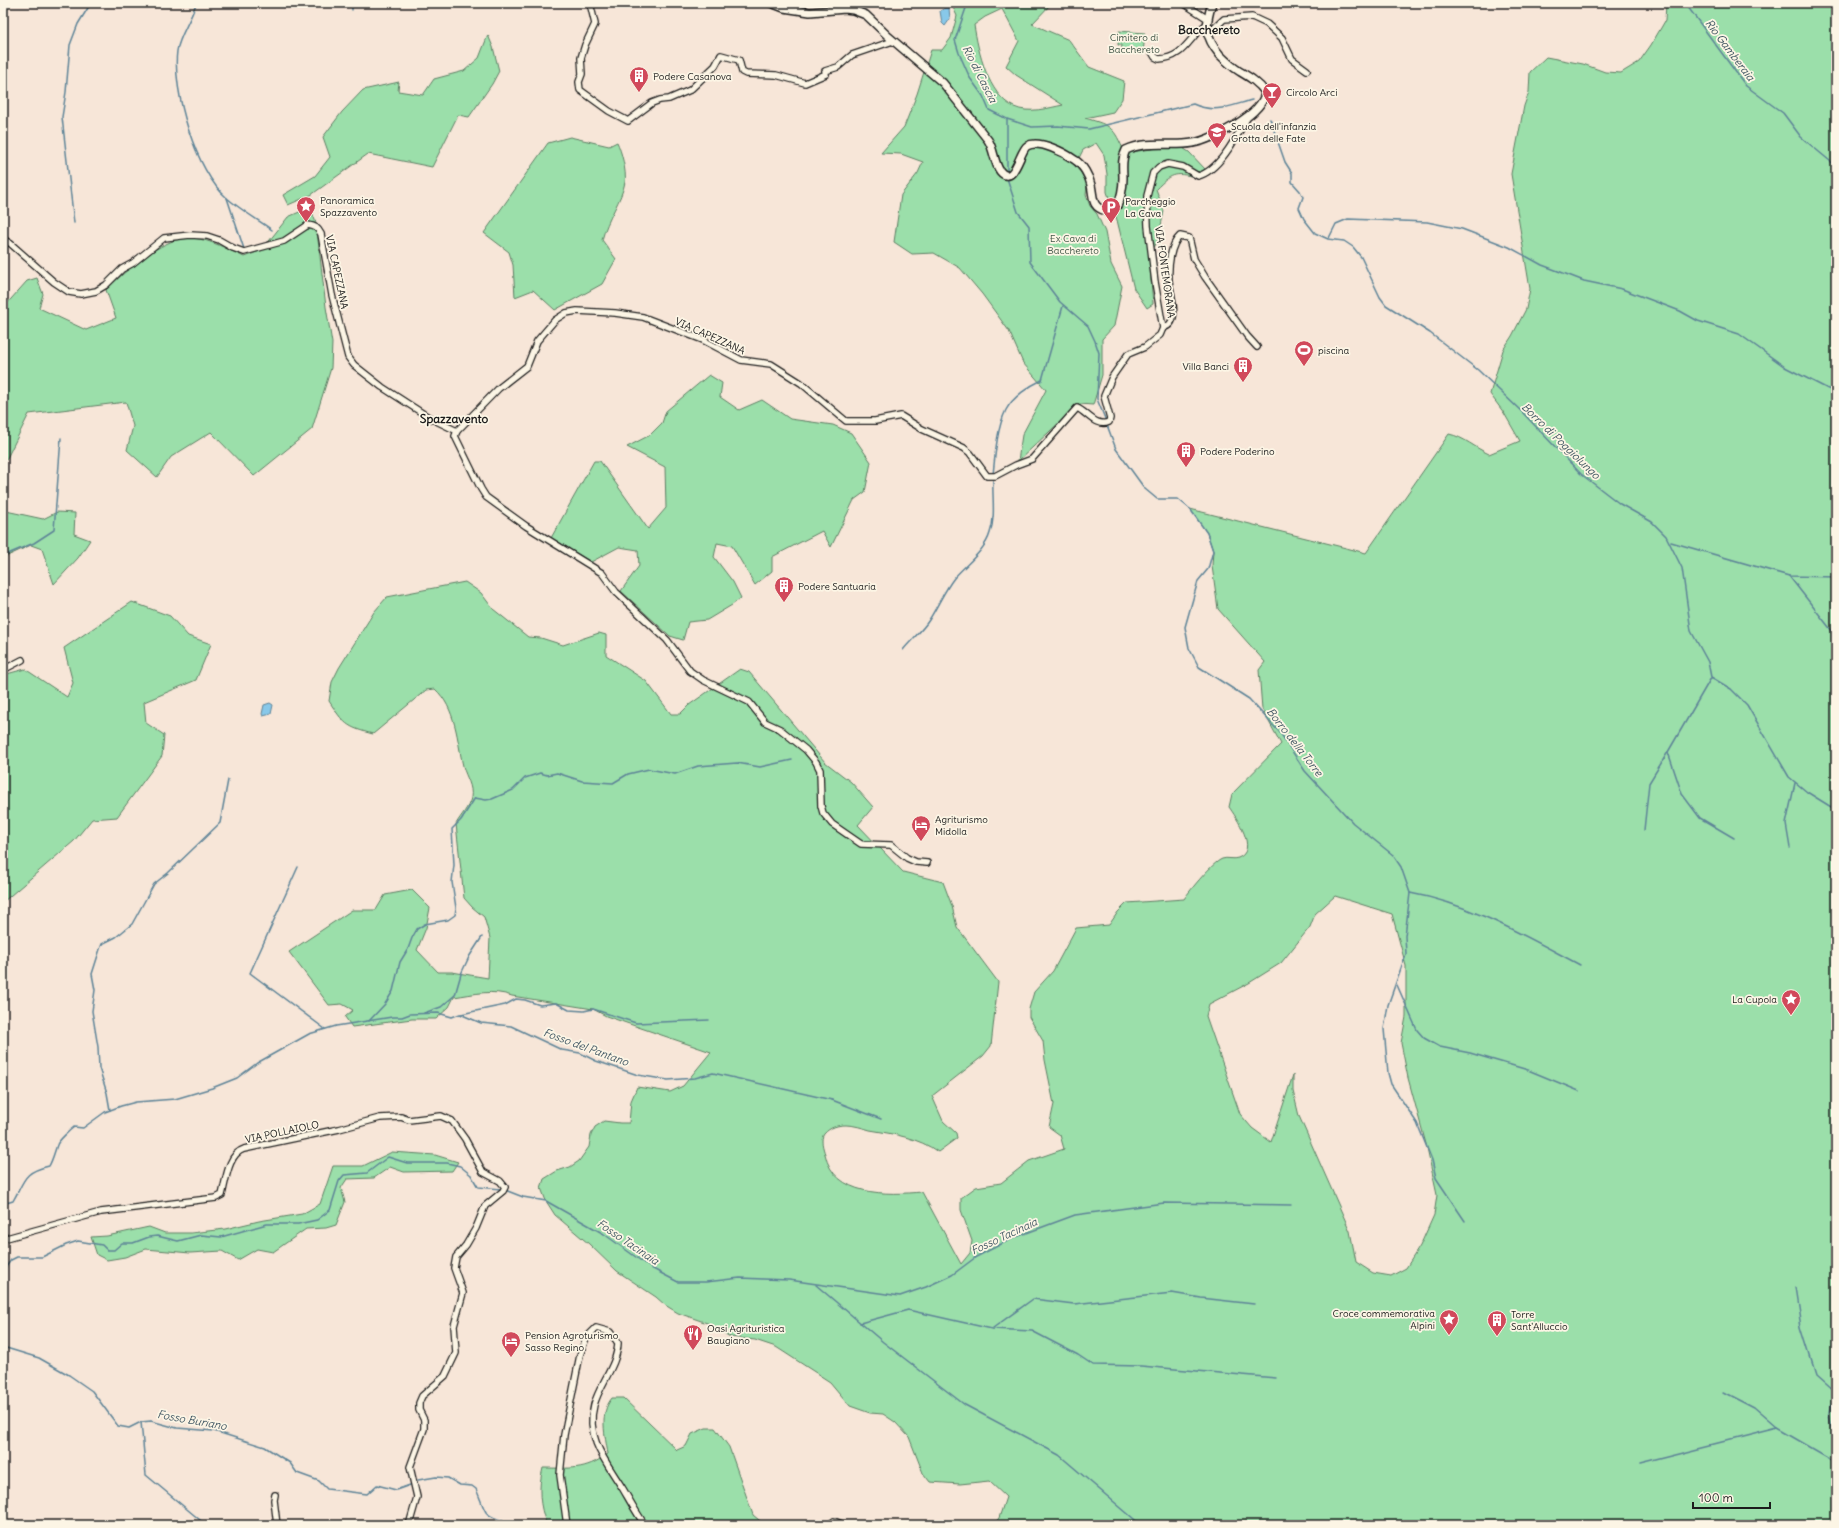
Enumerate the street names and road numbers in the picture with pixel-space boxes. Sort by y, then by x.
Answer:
street label: VIA FONTEMORANA [1152,225,1178,319]
street label: VIA CAPEZZANA [323,234,351,311]
street label: VIA CAPEZZANA [673,315,748,358]
street label: VIA POLLAIOLO [244,1118,320,1146]

